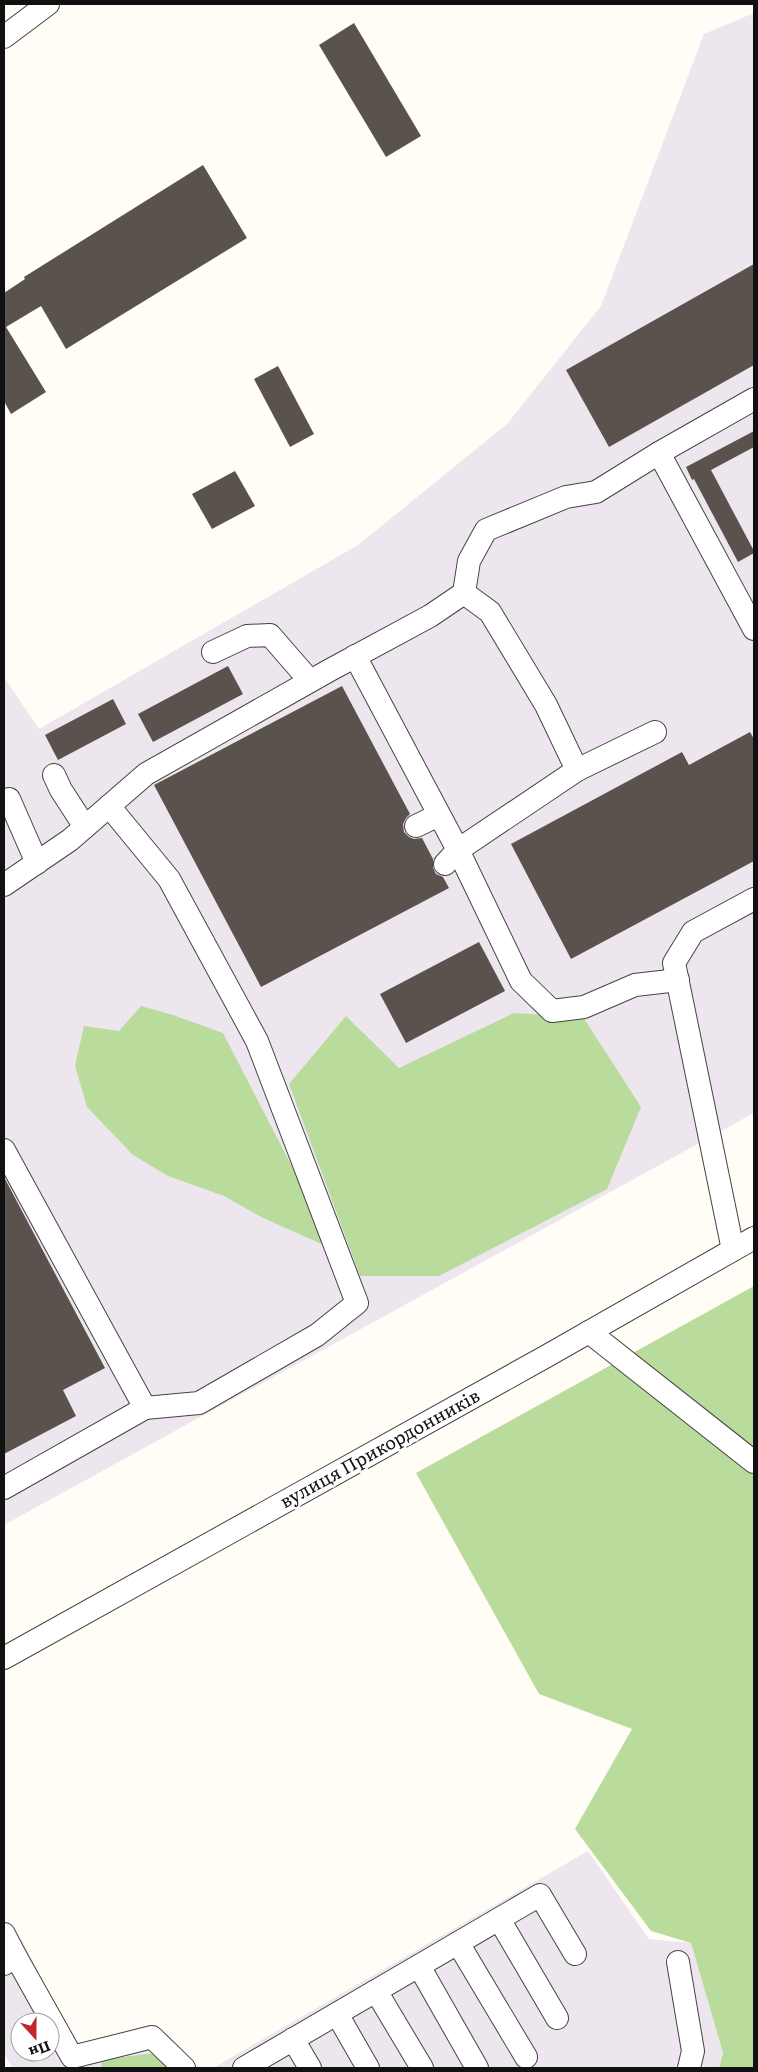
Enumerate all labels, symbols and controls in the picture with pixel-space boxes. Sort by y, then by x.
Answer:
street label: вулиця Прикордонників [274,1381,484,1514]
north arrow [10,2012,60,2062]
text: Пн [26,2037,54,2063]

